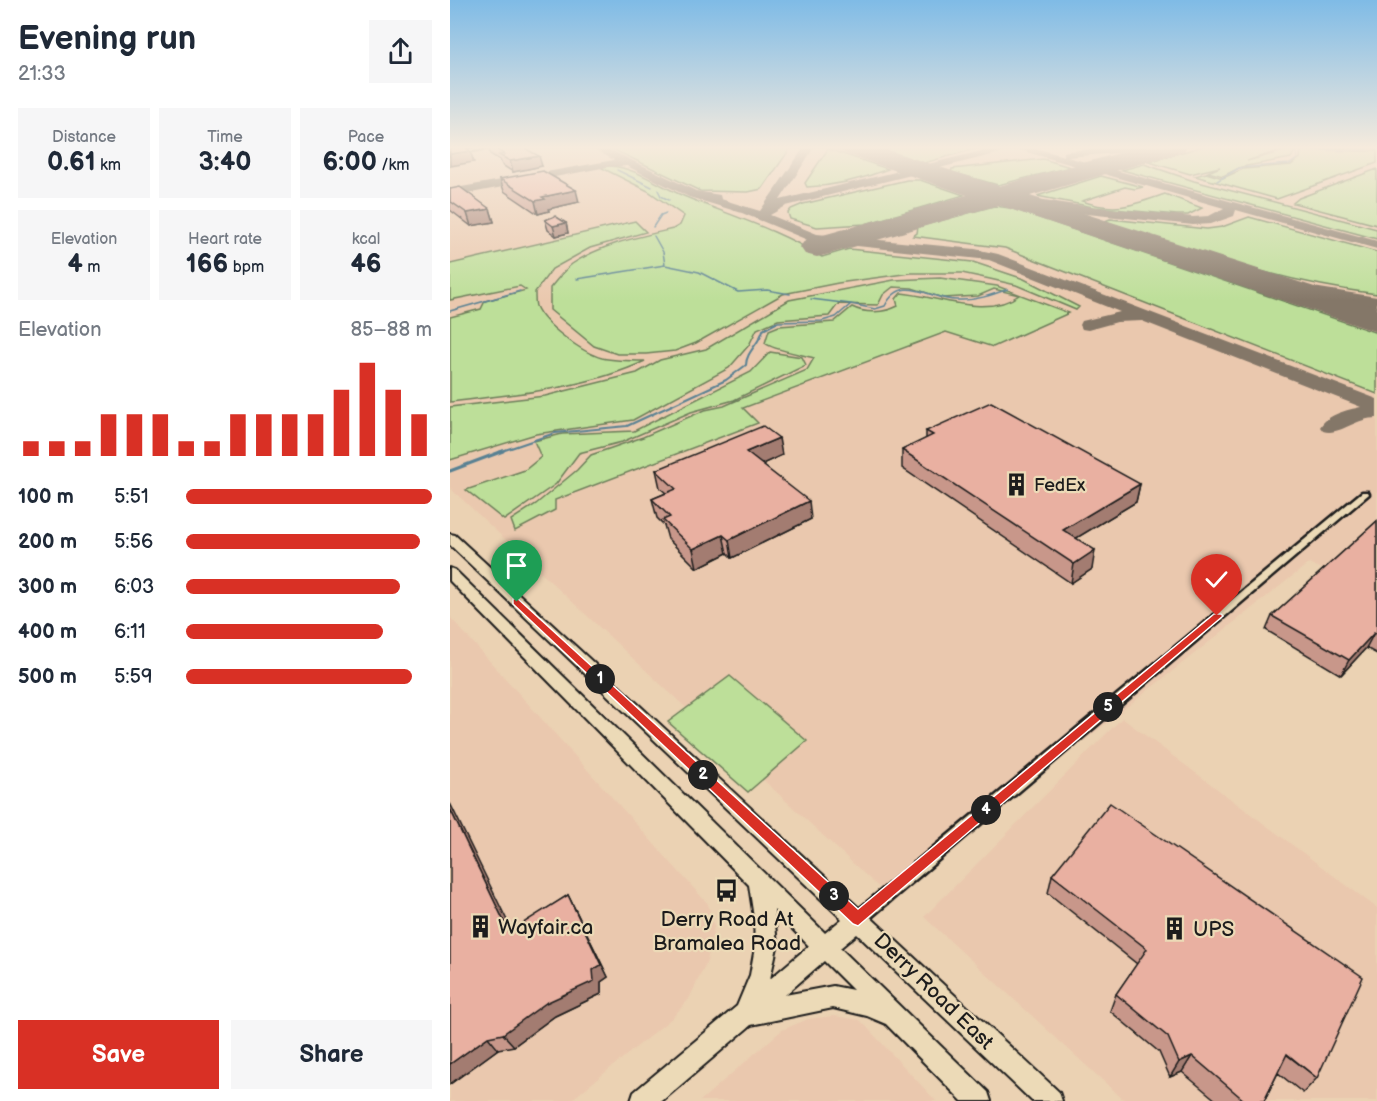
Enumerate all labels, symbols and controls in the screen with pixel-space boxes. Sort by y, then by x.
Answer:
text: Evening run [18,19,196,59]
button: share [369,20,432,83]
text: 21:33 [18,62,66,86]
text: Distance [52,128,116,147]
text: Time [207,128,243,147]
text: Pace [348,128,384,147]
text: 0.61 [47,147,96,178]
text: 3:40 [199,147,251,178]
text: 6:00 [322,147,377,178]
text: km [96,156,121,175]
text: /km [377,156,410,175]
text: Elevation [51,230,117,249]
text: Heart rate [188,230,262,249]
text: kcal [352,230,380,249]
text: 4 [68,249,83,280]
text: 166 [186,249,228,280]
text: 46 [350,249,382,280]
text: m [83,258,100,277]
text: bpm [228,258,264,277]
text: Elevation [18,318,101,342]
text: 85–88 m [350,318,432,342]
building icon: FedEx [1003,472,1029,498]
place label: FedEx [1034,475,1086,496]
text: 100 m [18,485,74,509]
text: 5:51 [114,485,149,509]
text: 200 m [18,530,77,554]
text: 5:56 [114,530,153,554]
pin [491,540,542,602]
icon: arrive [500,549,533,582]
pin [1191,554,1242,616]
icon: check [1200,563,1233,596]
text: 300 m [18,575,77,599]
text: 6:03 [114,575,154,599]
text: 400 m [18,620,77,644]
text: 6:11 [114,620,146,644]
pin: 1 [585,664,615,694]
text: 500 m [18,665,77,689]
text: 5:59 [114,665,153,689]
text: 1 [597,669,603,688]
pin: 5 [1093,692,1123,722]
text: 5 [1103,697,1113,716]
pin: 2 [688,760,718,790]
text: 2 [698,765,708,784]
pin: 4 [971,795,1001,825]
text: 4 [981,800,991,819]
bus stop icon: Derry Road At Bramalea Road [714,878,740,904]
pin: 3 [819,881,849,911]
text: 3 [829,886,839,905]
place label: Derry Road At Bramalea Road [653,907,801,956]
building icon: Wayfair.ca [467,914,493,940]
place label: Wayfair.ca [498,915,593,940]
building icon: UPS [1162,916,1188,942]
place label: UPS [1193,917,1234,942]
street label: Derry Road East [869,928,999,1055]
button: Save [18,1020,219,1089]
button: Share [231,1020,432,1089]

